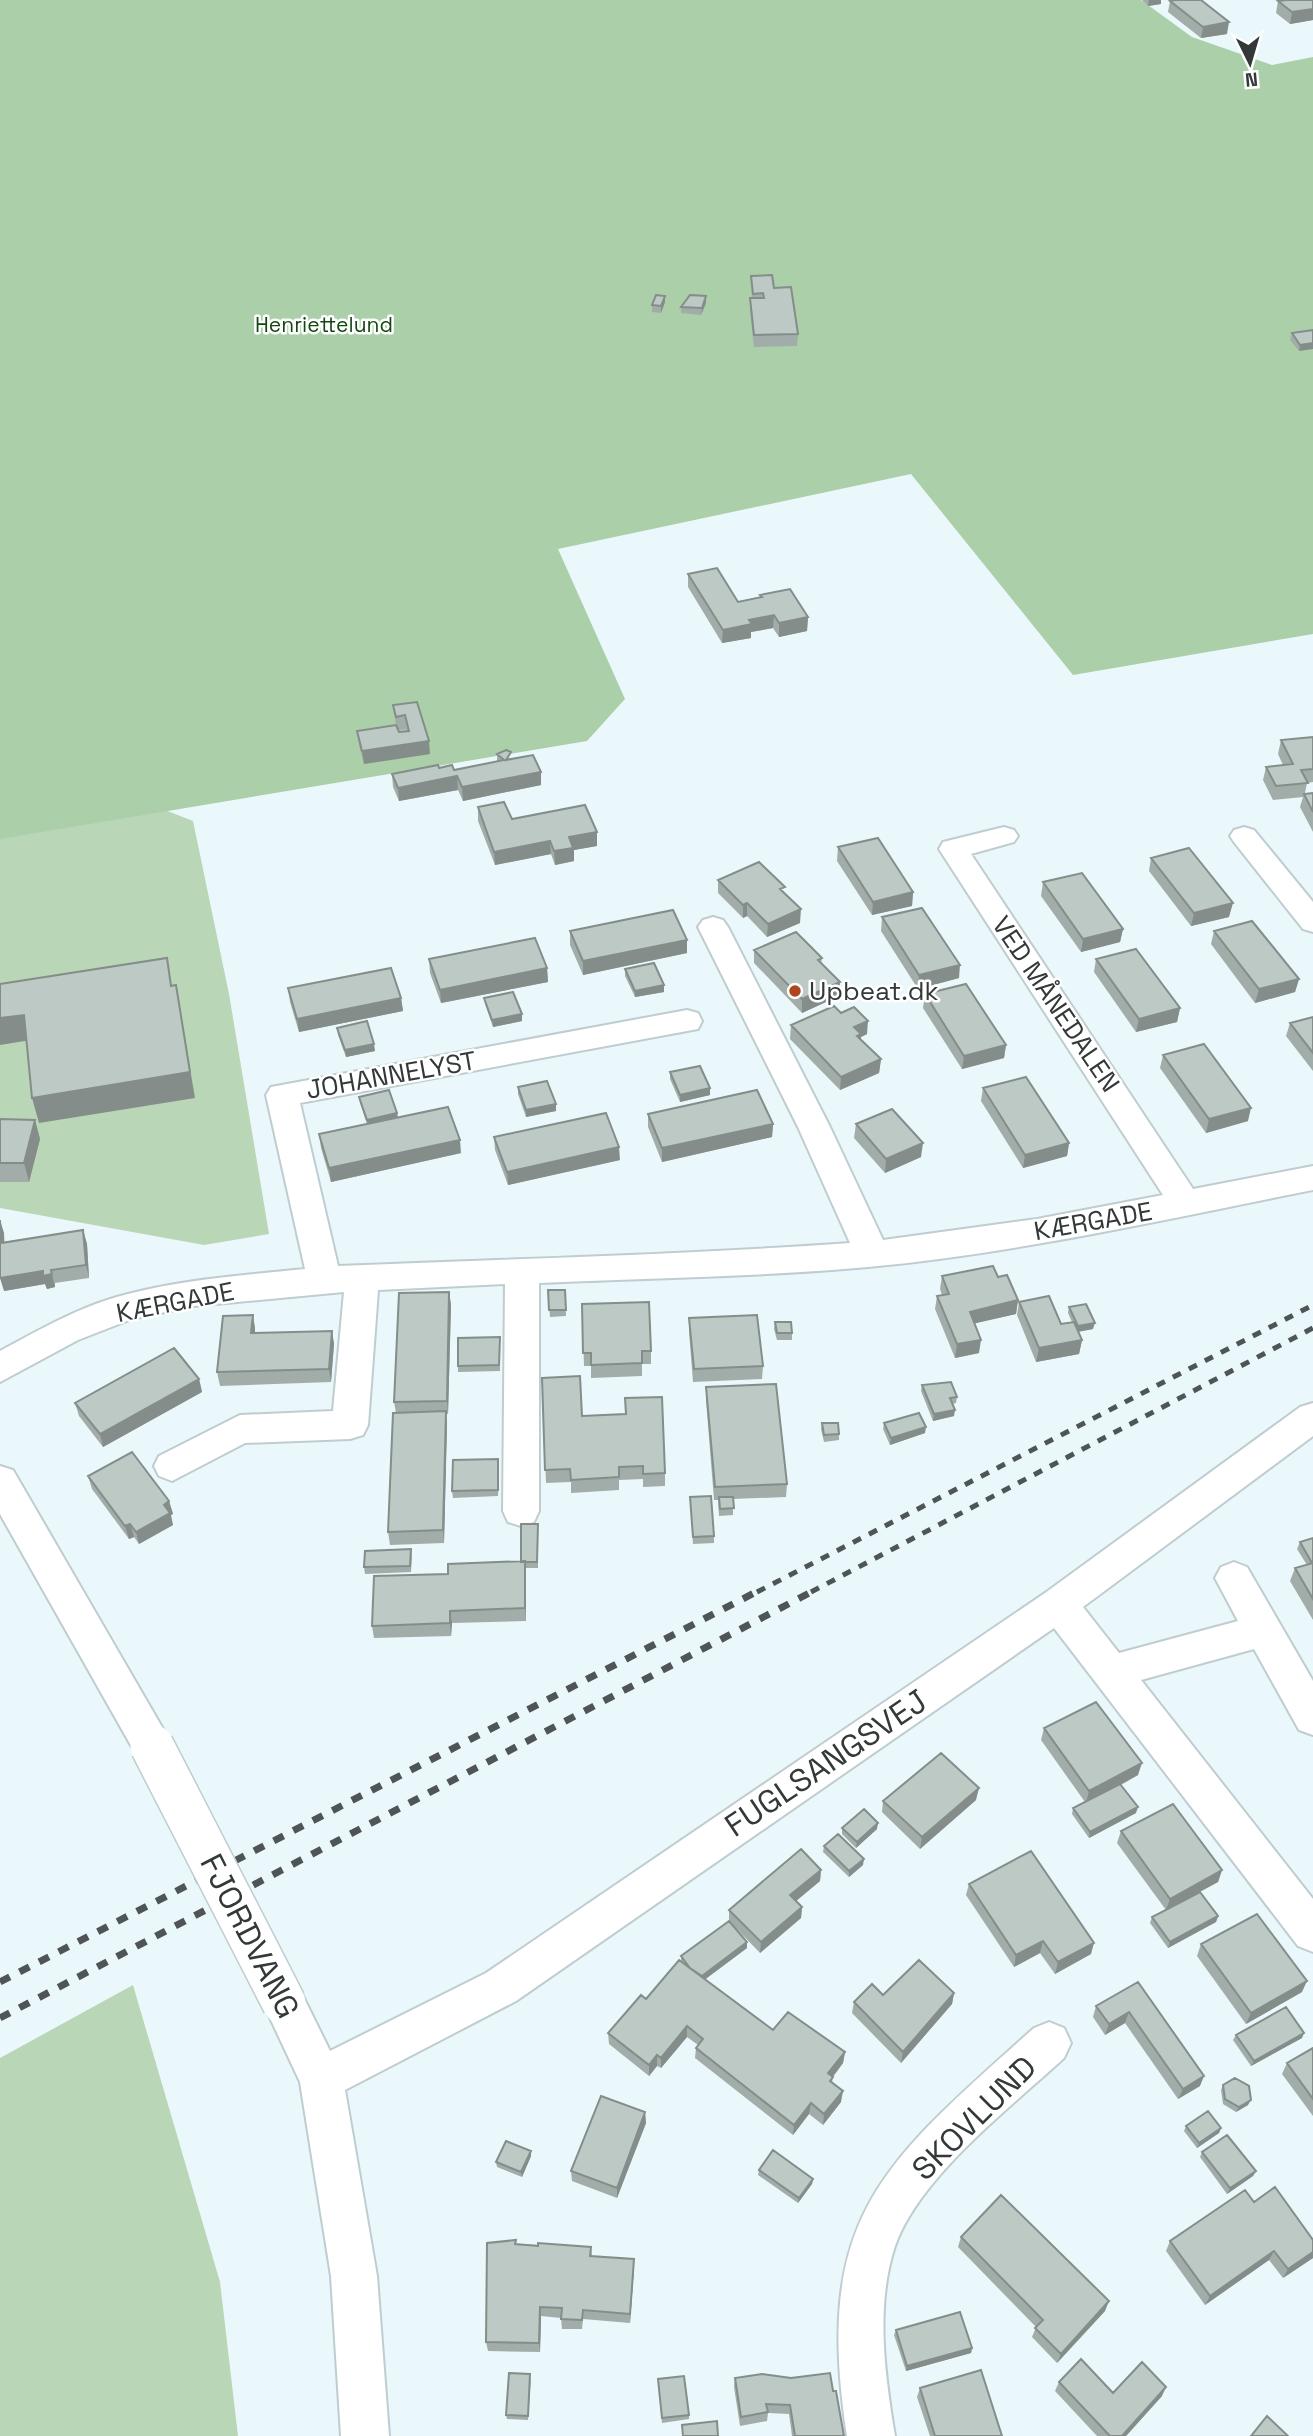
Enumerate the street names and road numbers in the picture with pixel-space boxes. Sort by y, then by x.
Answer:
street label: VED MÅNEDALEN [985,910,1127,1098]
street label: JOHANNELYST [303,1043,479,1107]
street label: KÆRGADE [1031,1194,1155,1248]
street label: KÆRGADE [113,1274,237,1330]
street label: FUGLSANGSVEJ [717,1681,935,1845]
street label: FJORDVANG [192,1847,308,2025]
street label: SKOVLUND [903,2047,1045,2189]

